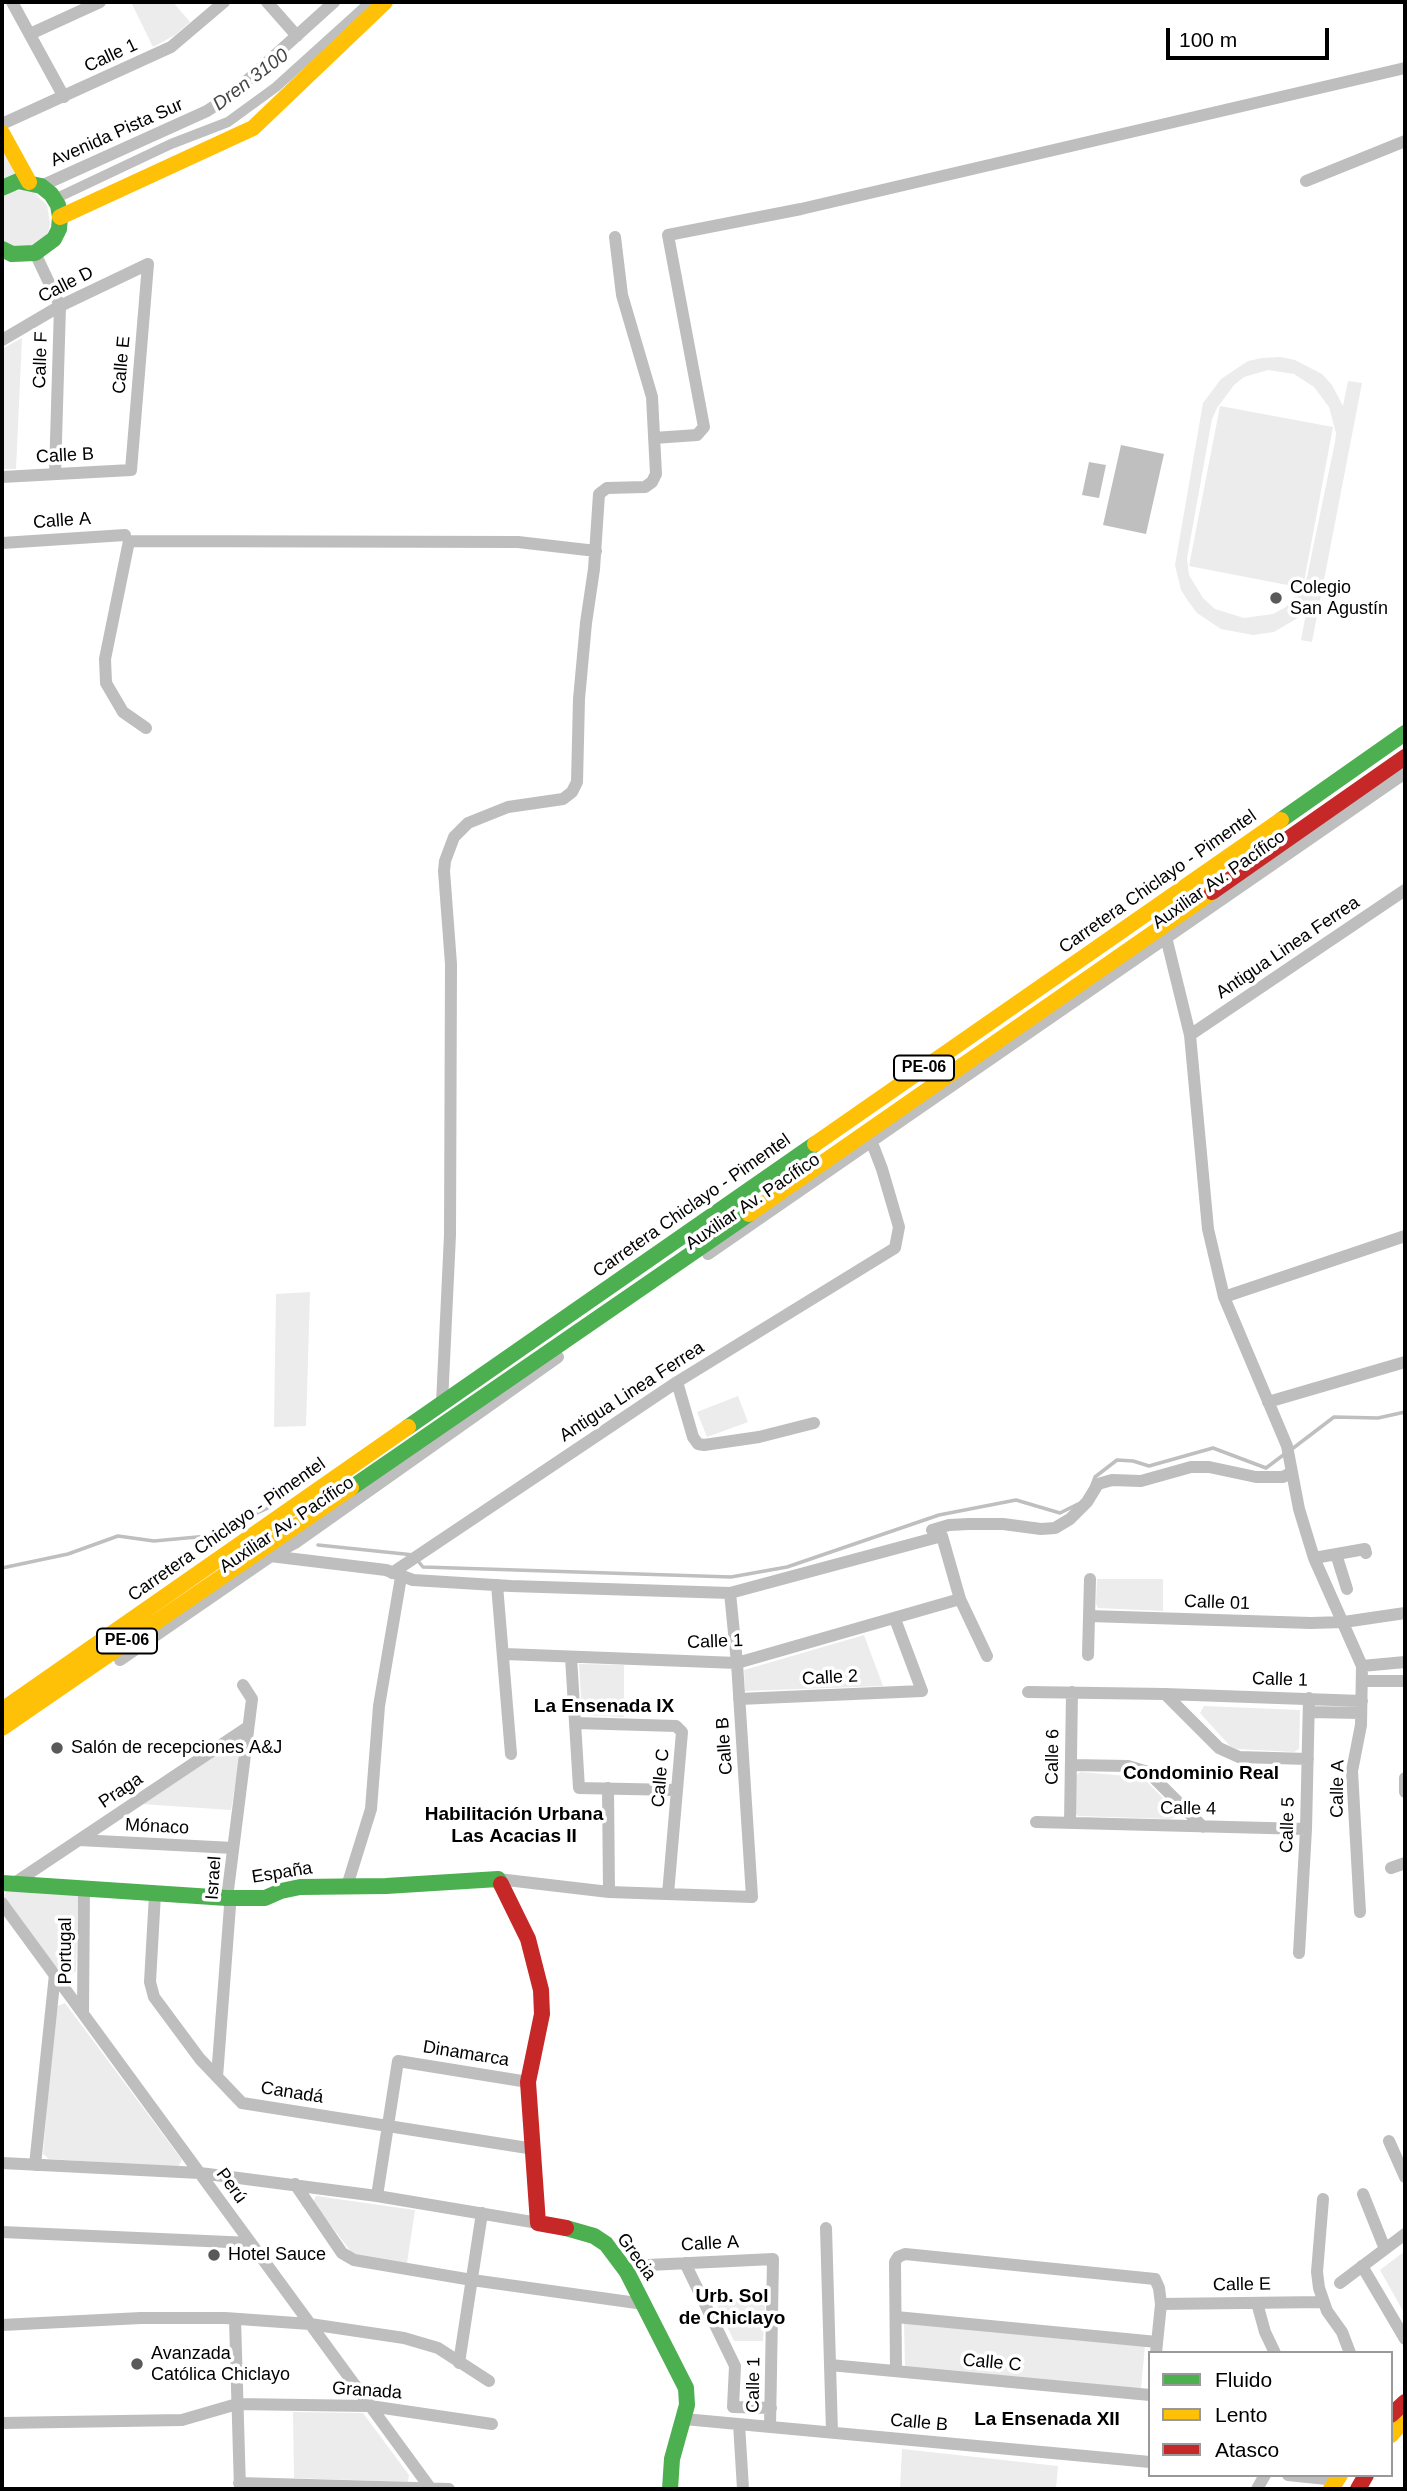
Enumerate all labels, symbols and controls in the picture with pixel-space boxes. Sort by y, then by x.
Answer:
scale bar [1169,14,1332,58]
text: 100 m [1179,28,1237,51]
street label: Calle 1 [81,34,141,78]
water label: Dren 3100 [209,44,293,116]
street label: Avenida Pista Sur [47,94,187,172]
street label: Calle D [35,262,97,308]
street label: Calle F [29,331,53,389]
street label: Calle E [109,335,135,395]
street label: Calle B [35,444,95,468]
street label: Calle A [32,508,92,534]
place label: Colegio San Agustín [1290,577,1388,620]
marker: Colegio San Agustín [1268,590,1284,606]
street label: Carretera Chiclayo - Pimentel [1055,805,1261,959]
street label: Auxiliar Av. Pacífico [1148,826,1290,934]
street label: Antigua Linea Ferrea [1212,892,1364,1004]
road number: PE-06 [894,1056,954,1080]
street label: Carretera Chiclayo - Pimentel [589,1129,795,1283]
street label: Auxiliar Av. Pacífico [682,1149,824,1255]
street label: Antigua Linea Ferrea [556,1337,708,1447]
street label: Carretera Chiclayo - Pimentel [124,1453,330,1607]
street label: Auxiliar Av. Pacífico [216,1472,358,1578]
street label: Calle 01 [1184,1591,1250,1615]
road number: PE-06 [97,1628,157,1653]
street label: Calle 1 [687,1630,743,1654]
street label: Calle 2 [801,1666,859,1690]
street label: Calle 1 [1252,1668,1308,1692]
district label: La Ensenada IX [534,1696,674,1718]
street label: Calle B [712,1716,738,1776]
street label: Calle 6 [1042,1729,1064,1785]
place label: Salón de recepciones A&J [71,1737,282,1759]
marker: Salón de recepciones A&J [49,1740,65,1756]
street label: Calle C [648,1748,674,1808]
street label: Calle A [1327,1760,1349,1818]
district label: Condominio Real [1123,1763,1279,1785]
street label: Praga [95,1769,147,1813]
street label: Calle 5 [1276,1797,1300,1853]
street label: Calle 4 [1160,1798,1216,1820]
district label: Habilitación Urbana Las Acacias II [425,1804,603,1848]
street label: Mónaco [124,1815,190,1839]
street label: Israel [202,1855,226,1901]
street label: España [250,1858,314,1888]
street label: Portugal [55,1917,77,1985]
street label: Dinamarca [421,2037,511,2071]
street label: Canadá [259,2077,325,2109]
street label: Perú [211,2164,251,2208]
street label: Grecia [612,2229,660,2285]
street label: Calle A [680,2232,740,2256]
place label: Hotel Sauce [228,2244,326,2266]
marker: Hotel Sauce [206,2247,222,2263]
street label: Calle E [1213,2274,1271,2296]
district label: Urb. Sol de Chiclayo [679,2286,785,2330]
place label: Avanzada Católica Chiclayo [151,2343,290,2386]
street label: Calle C [962,2350,1022,2376]
legend [1148,2351,1393,2477]
marker: Avanzada Católica Chiclayo [129,2356,145,2372]
street label: Calle 1 [743,2357,765,2413]
text: Fluido [1215,2368,1272,2391]
street label: Granada [331,2378,403,2404]
text: Lento [1215,2403,1268,2426]
district label: La Ensenada XII [974,2409,1120,2431]
street label: Calle B [889,2410,949,2436]
text: Atasco [1215,2438,1279,2461]

